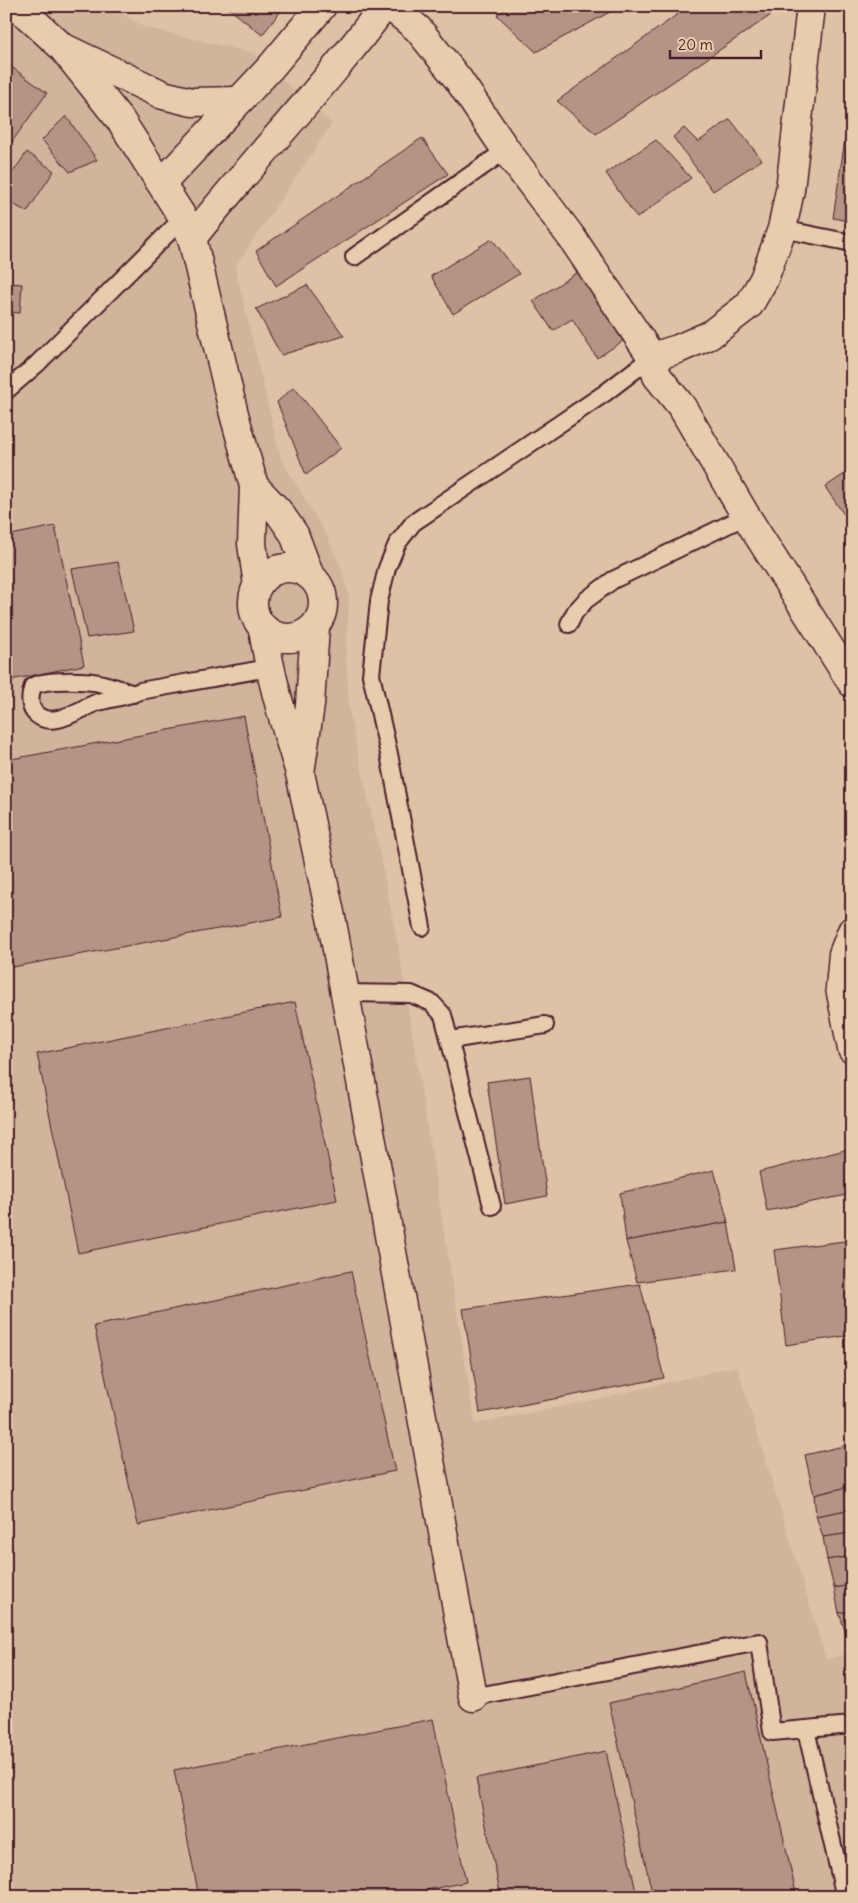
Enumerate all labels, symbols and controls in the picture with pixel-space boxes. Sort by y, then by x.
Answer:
scale bar [670,28,762,60]
text: 20 m [678,35,713,54]

